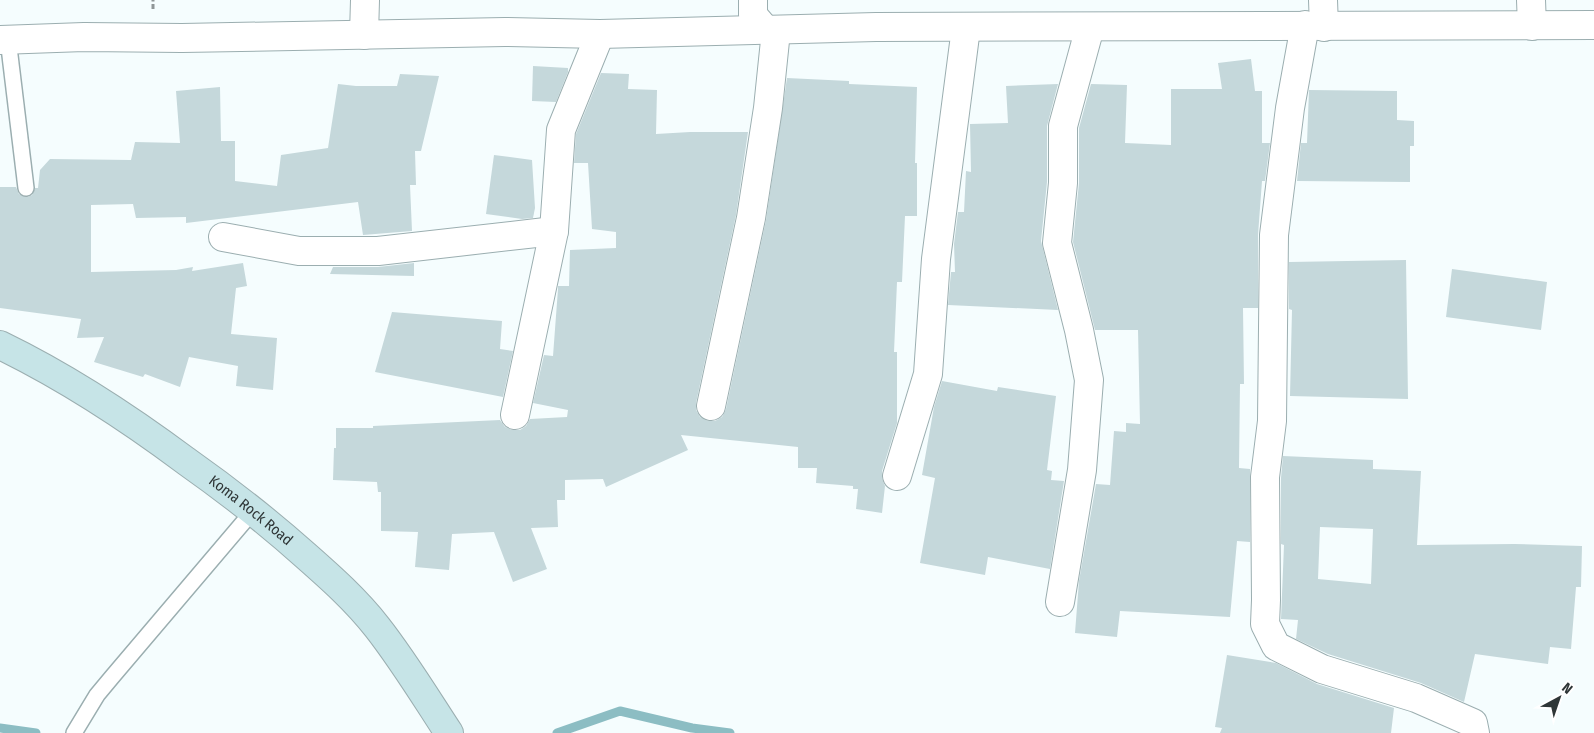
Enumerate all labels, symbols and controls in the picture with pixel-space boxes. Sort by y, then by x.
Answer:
street label: Koma Rock Road [205,472,296,549]
north arrow [1534,673,1584,723]
text: N [1558,679,1576,698]

